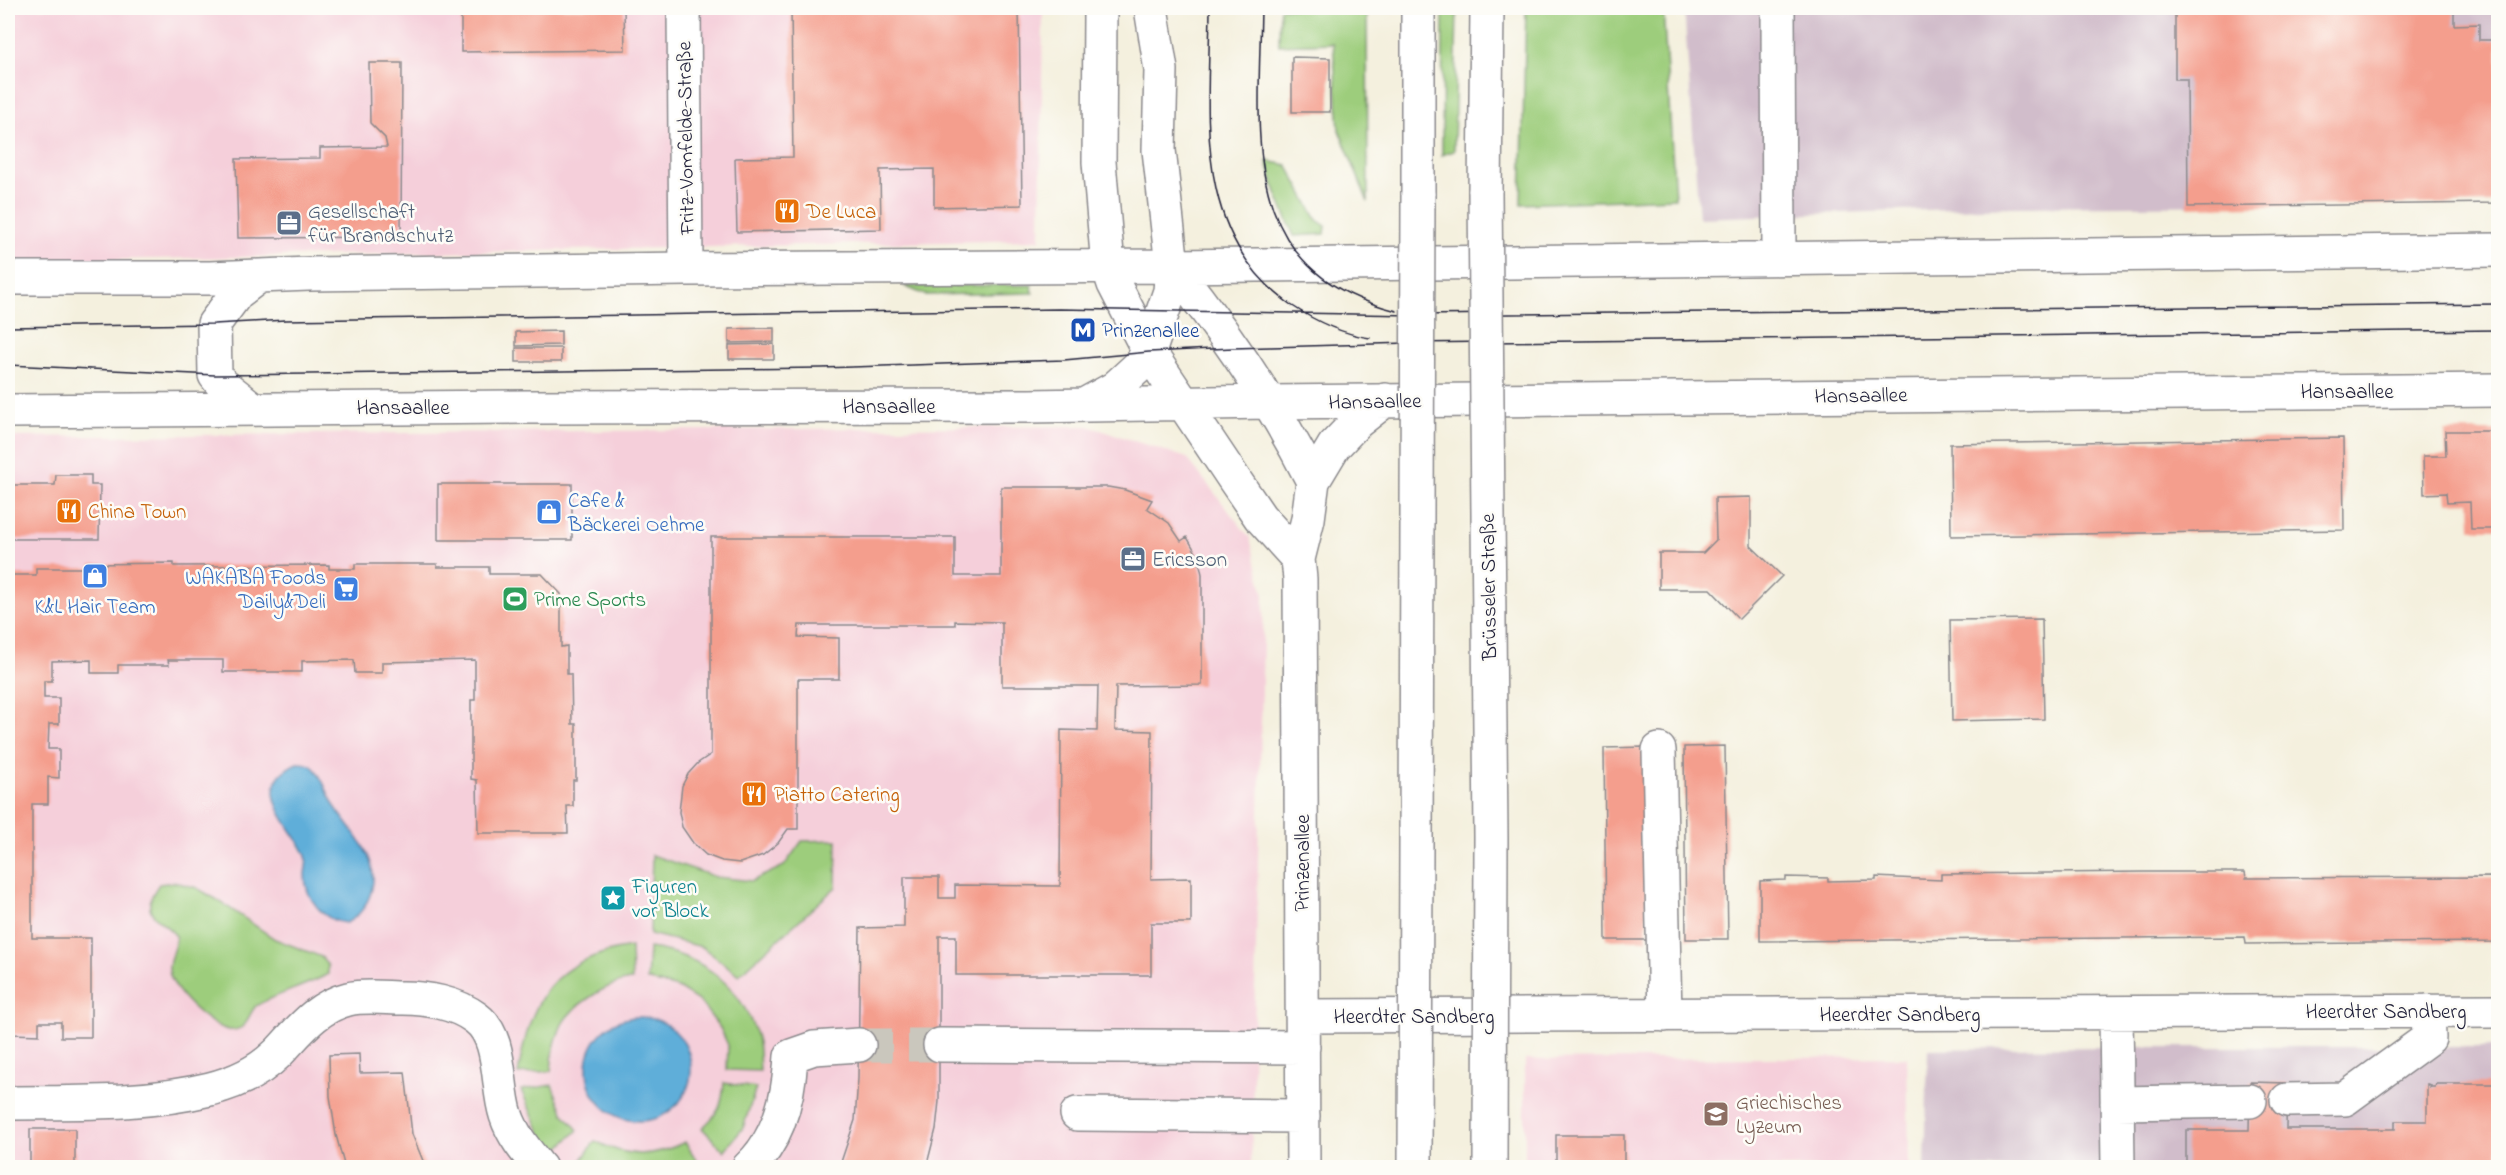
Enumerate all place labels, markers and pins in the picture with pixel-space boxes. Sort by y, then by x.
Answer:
restaurant icon: De Luca [772,196,802,226]
place label: Gesellschaft für Brandschutz [308,198,454,252]
place label: De Luca [805,198,876,228]
office icon: Gesellschaft für Brandschutz [274,208,304,238]
metro station icon: Prinzenallee [1068,315,1098,345]
place label: Prinzenallee [1102,317,1200,347]
place label: Cafe & Bäckerei Oehme [567,487,705,541]
restaurant icon: China Town [54,496,84,526]
shop icon: Cafe & Bäckerei Oehme [534,497,564,527]
place label: China Town [88,498,186,528]
office icon: Ericsson [1118,544,1148,574]
place label: Ericsson [1152,546,1227,576]
shop icon: K&L Hair Team [80,561,110,591]
place label: WAKABA Foods Daily&Deli [185,564,326,620]
supermarket icon: WAKABA Foods Daily&Deli [331,574,361,604]
sports icon: Prime Sports [500,584,530,614]
place label: Prime Sports [534,586,646,616]
place label: K&L Hair Team [35,593,155,623]
restaurant icon: Piatto Catering [739,779,769,809]
place label: Piatto Catering [774,781,900,813]
place label: Figuren vor Block [631,873,709,927]
place icon: Figuren vor Block [598,883,628,913]
place label: Griechisches Lyzeum [1736,1089,1842,1145]
school or university icon: Griechisches Lyzeum [1701,1099,1731,1129]

